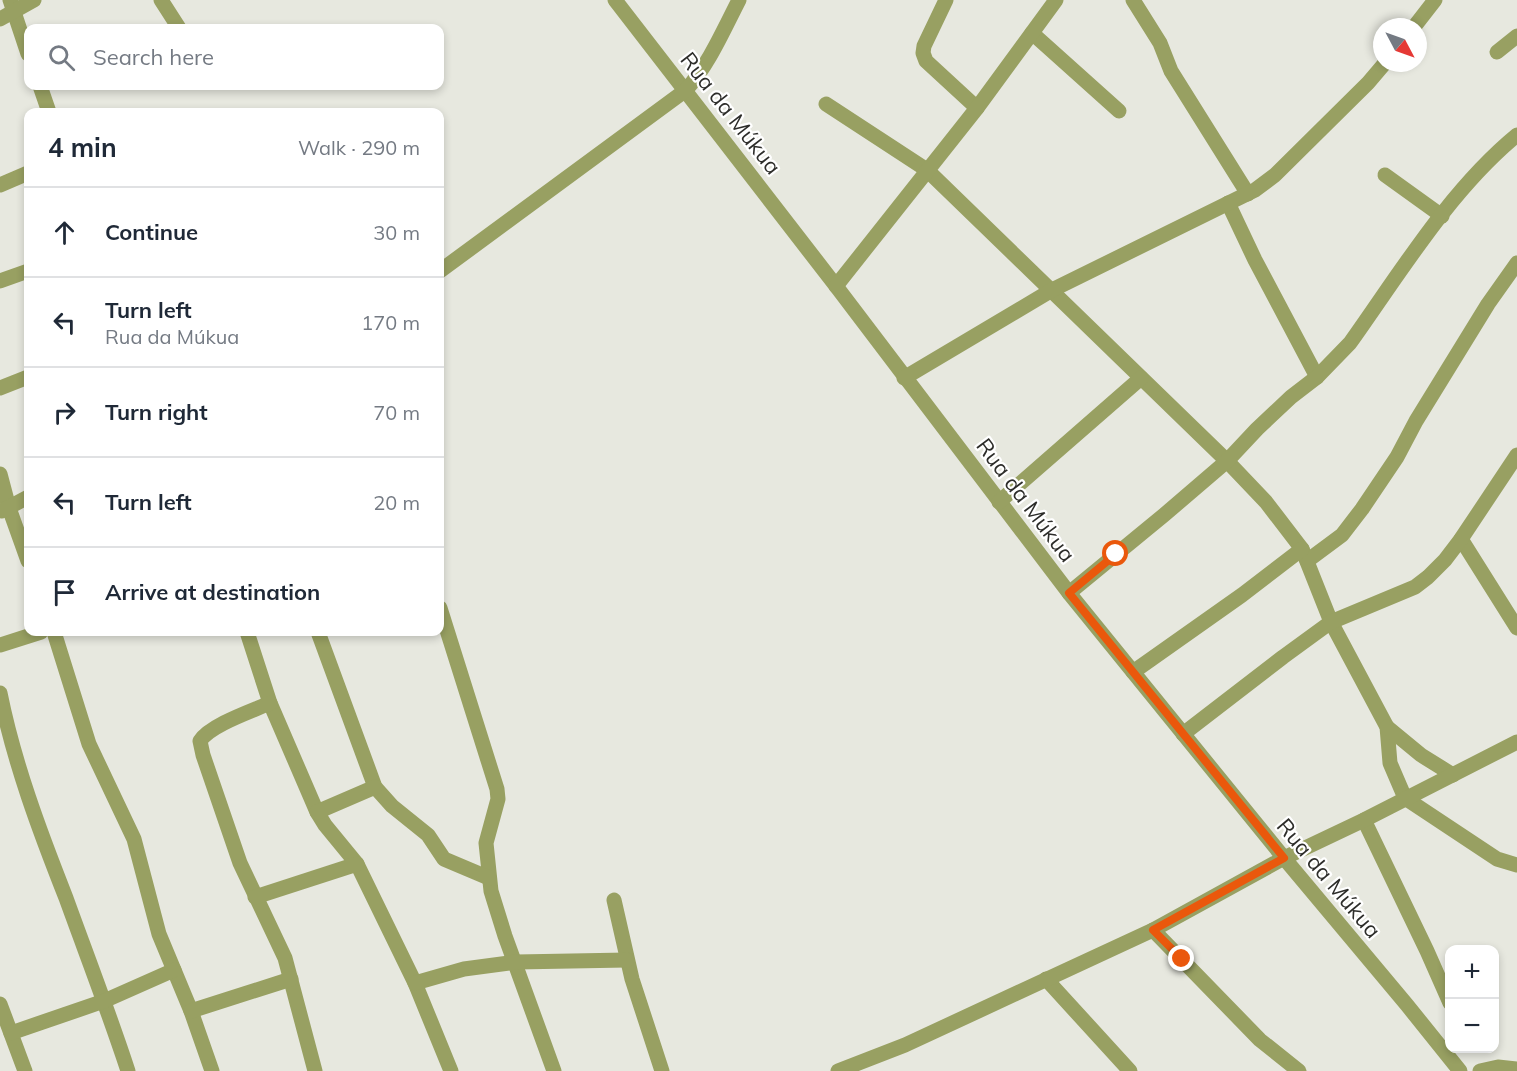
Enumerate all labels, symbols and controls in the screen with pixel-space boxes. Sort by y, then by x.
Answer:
north arrow [1373,18,1427,72]
search box [24,24,444,90]
icon: search [45,41,78,74]
text: Search here [93,43,214,71]
street label: Rua da Múkua [674,46,788,180]
text: 4 min [48,131,117,164]
text: Walk · 290 m [298,135,420,160]
icon: ahead [48,216,81,249]
text: Continue [105,218,198,246]
text: 30 m [373,220,420,245]
text: Turn left [105,296,192,324]
icon: left [48,306,81,339]
text: 170 m [361,310,420,335]
text: Rua da Múkua [105,324,239,349]
icon: right [48,396,81,429]
text: Turn right [105,398,208,426]
text: 70 m [373,400,420,425]
street label: Rua da Múkua [970,433,1082,567]
icon: left [48,486,81,519]
text: Turn left [105,488,192,516]
text: 20 m [373,490,420,515]
route start [1102,540,1128,566]
icon: arrive [48,576,81,609]
text: Arrive at destination [105,578,320,606]
street label: Rua da Múkua [1271,812,1387,944]
route end [1168,945,1194,971]
map controls [1445,945,1499,1053]
button: + [1445,945,1499,999]
button: − [1445,999,1499,1053]

